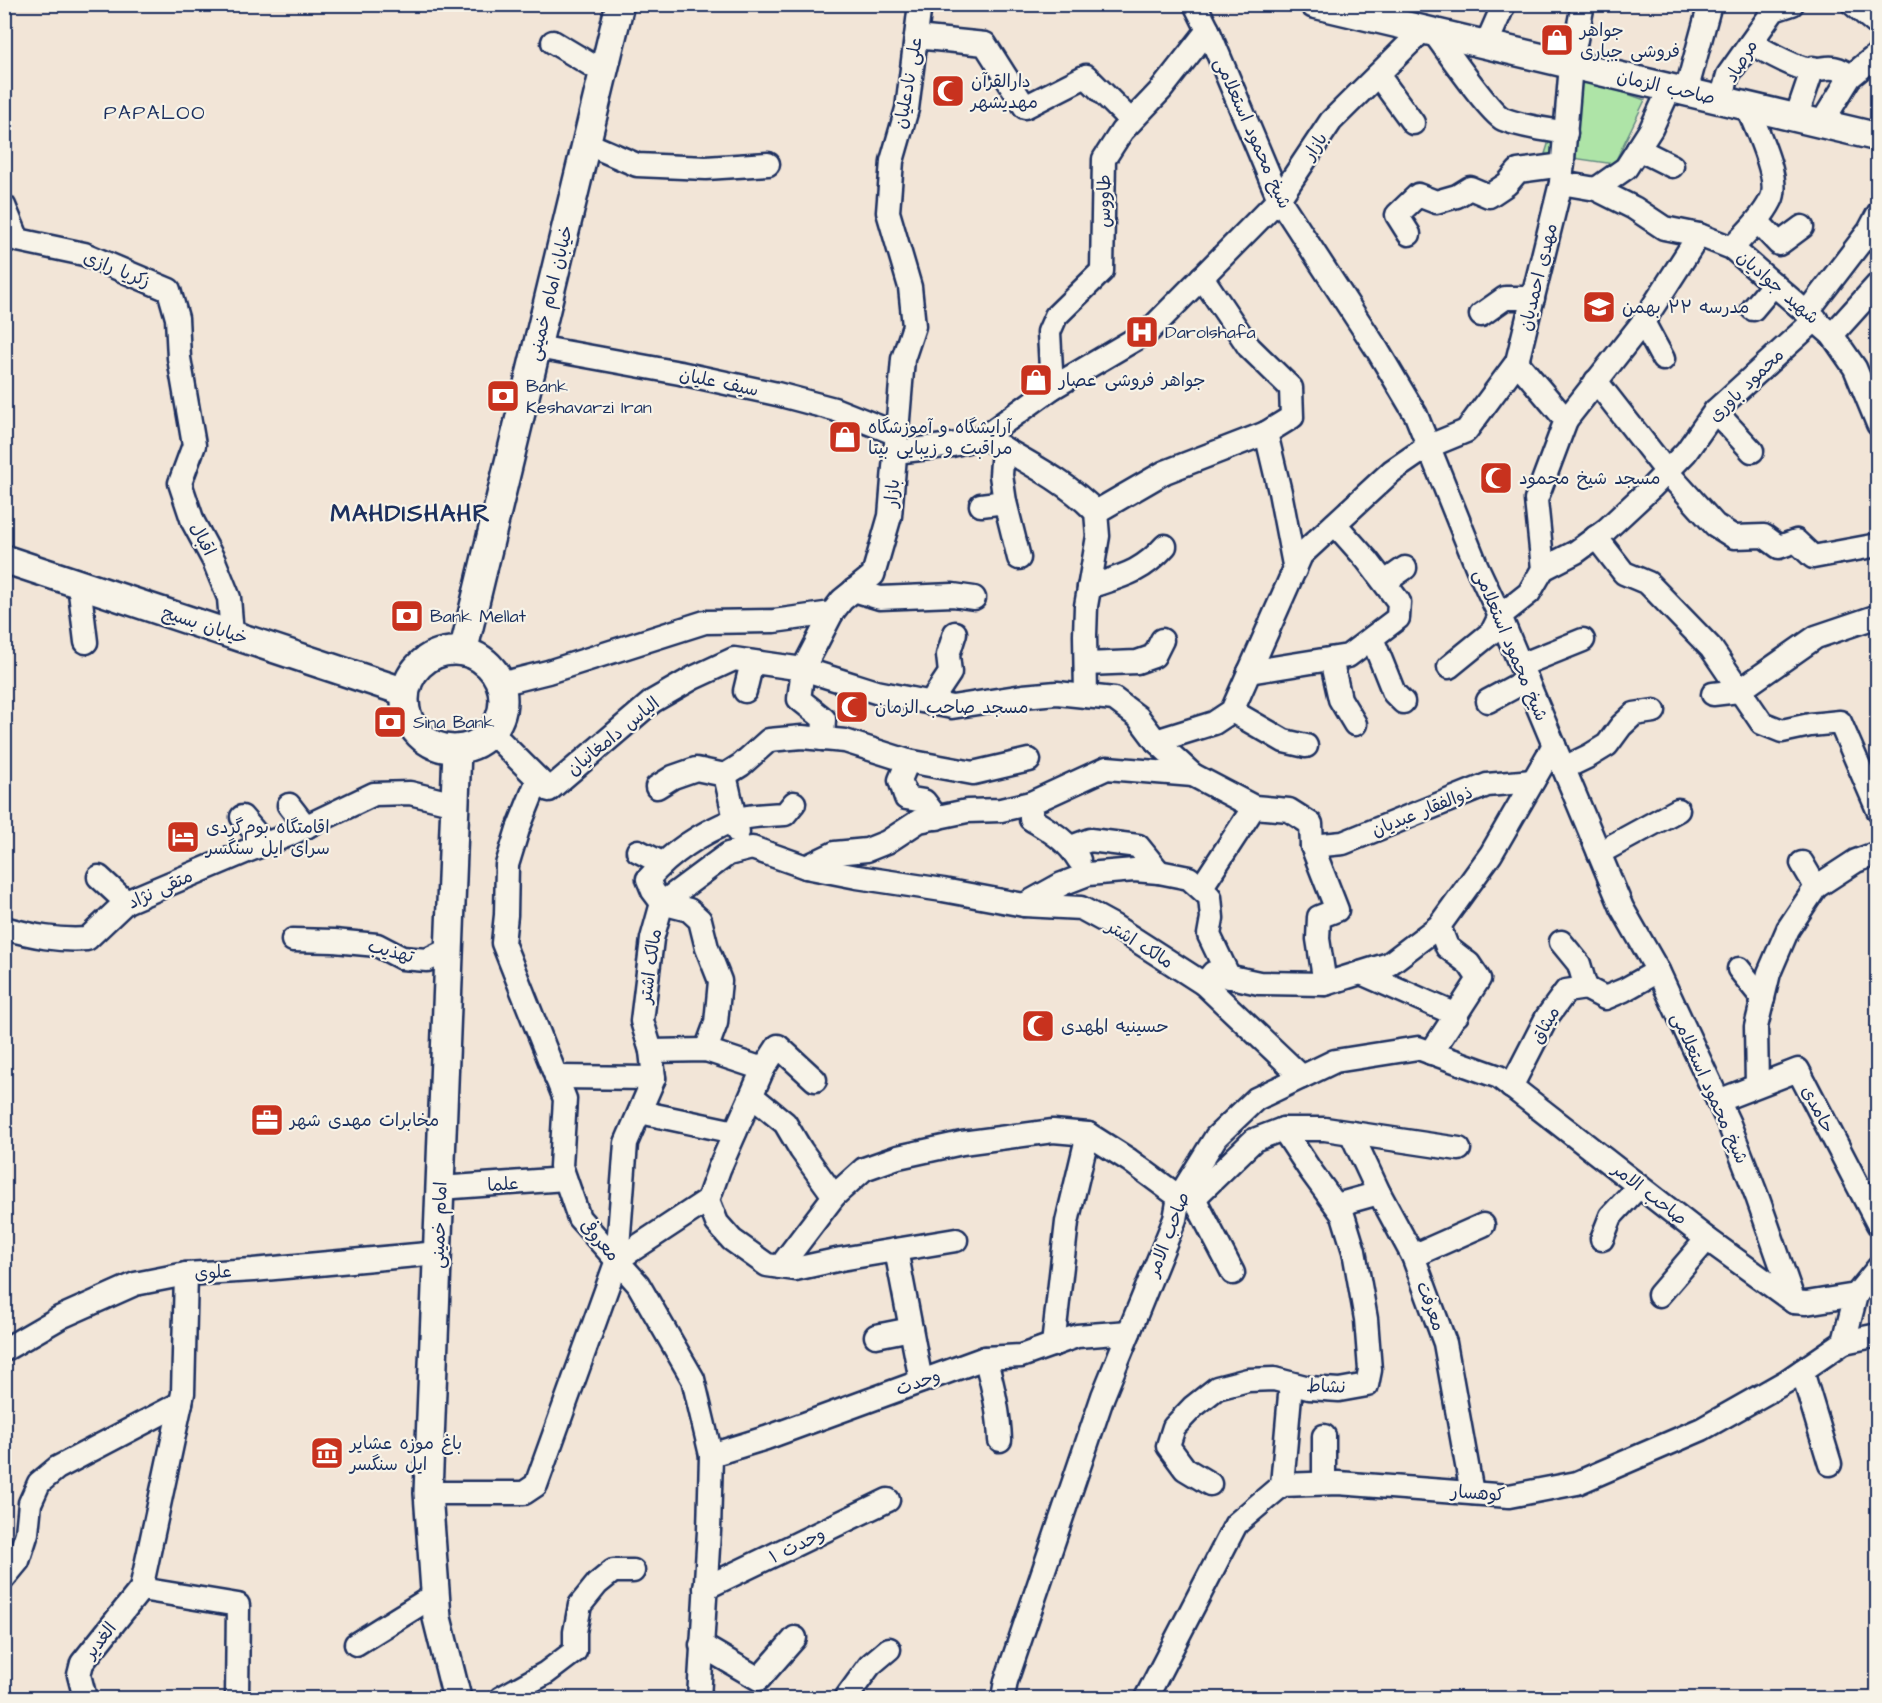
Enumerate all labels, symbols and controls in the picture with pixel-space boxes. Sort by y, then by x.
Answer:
place label: جواهر فروشی جباری [1578,18,1680,64]
shop icon: جواهر فروشی جباری [1539,22,1575,58]
street label: علی نادعلیان [888,35,929,131]
street label: مرصاد [1719,35,1764,87]
street label: شیخ محمود استعلامی [1208,54,1297,213]
street label: صاحب الزمان [1614,64,1717,111]
place label: دارالقرآن مهدیشهر [969,69,1038,115]
mosque icon: دارالقرآن مهدیشهر [930,73,966,109]
district label: PAPALOO [104,99,206,127]
street label: بازار [1296,128,1334,167]
street label: طاووس [1092,174,1117,228]
street label: مهدی احمدیان [1513,221,1564,334]
street label: خیابان امام خمینی [522,223,580,364]
street label: زکریا رازی [80,245,154,294]
street label: شهید جوادیان [1731,245,1824,330]
school or university icon: مدرسه ۲۲ بهمن [1581,289,1617,325]
place label: مدرسه ۲۲ بهمن [1622,295,1749,320]
hospital icon: Darolshafa [1124,314,1160,350]
place label: Darolshafa [1165,320,1256,345]
street label: محمود باوری [1703,343,1790,428]
street label: سیف علیان [677,362,761,403]
shop icon: جواهر فروشی عصار [1018,362,1054,398]
place label: جواهر فروشی عصار [1057,368,1206,393]
place label: Bank Keshavarzi Iran [526,374,652,420]
bank icon: Bank Keshavarzi Iran [485,378,521,414]
place label: آرایشگاه و آموزشگاه مراقبت و زیبایی بیتا [868,415,1013,461]
shop icon: آرایشگاه و آموزشگاه مراقبت و زیبایی بیتا [827,419,863,455]
mosque icon: مسجد شیخ محمود [1478,460,1514,496]
place label: مسجد شیخ محمود [1519,466,1661,491]
street label: بازار [879,478,906,510]
district label: MAHDISHAHR [331,497,491,531]
street label: اقبال [184,518,221,560]
street label: شیخ محمود استعلامی [1467,565,1554,725]
bank icon: Bank Mellat [389,598,425,634]
street label: خیابان بسیج [159,600,251,651]
place label: Bank Mellat [430,604,527,629]
mosque icon: مسجد صاحب الزمان [834,689,870,725]
street label: الیاس دامغانیان [562,691,665,782]
place label: مسجد صاحب الزمان [875,695,1028,720]
bank icon: Sina Bank [372,704,408,740]
place label: Sina Bank [413,710,495,735]
street label: ذوالفقار عبدیان [1368,780,1476,843]
place label: اقامتگاه بوم‌گردی سرای ایل سنگسر [204,815,330,861]
hotel icon: اقامتگاه بوم‌گردی سرای ایل سنگسر [165,819,201,855]
street label: متقی نژاد [124,863,197,915]
street label: مالک اشتر [1100,913,1178,975]
street label: مالک اشتر [633,927,668,1007]
street label: تهذیب [365,933,418,970]
street label: میثاق [1525,1002,1566,1049]
mosque icon: حسینیه المهدی [1020,1008,1056,1044]
street label: شیخ محمود استعلامی [1665,1009,1754,1168]
place label: حسینیه المهدی [1061,1014,1169,1039]
street label: حامدی [1795,1081,1840,1137]
office icon: مخابرات مهدی شهر [249,1102,285,1138]
place label: مخابرات مهدی شهر [288,1108,439,1133]
street label: صاحب الامر [1606,1156,1692,1232]
street label: علما [486,1171,520,1198]
street label: امام خمینی [425,1181,455,1269]
street label: صاحب الامر [1140,1188,1196,1282]
street label: معروفی [574,1214,625,1267]
street label: علوی [194,1259,232,1286]
street label: معرفت [1410,1278,1451,1334]
street label: وحدت [892,1363,944,1402]
street label: نشاط [1306,1373,1346,1400]
place label: باغ موزه عشایر ایل سنگسر [348,1431,462,1477]
museum icon: باغ موزه عشایر ایل سنگسر [309,1435,345,1471]
street label: کوهسار [1448,1479,1506,1508]
street label: وحدت ۱ [765,1521,829,1570]
street label: الغدیر [77,1617,123,1665]

